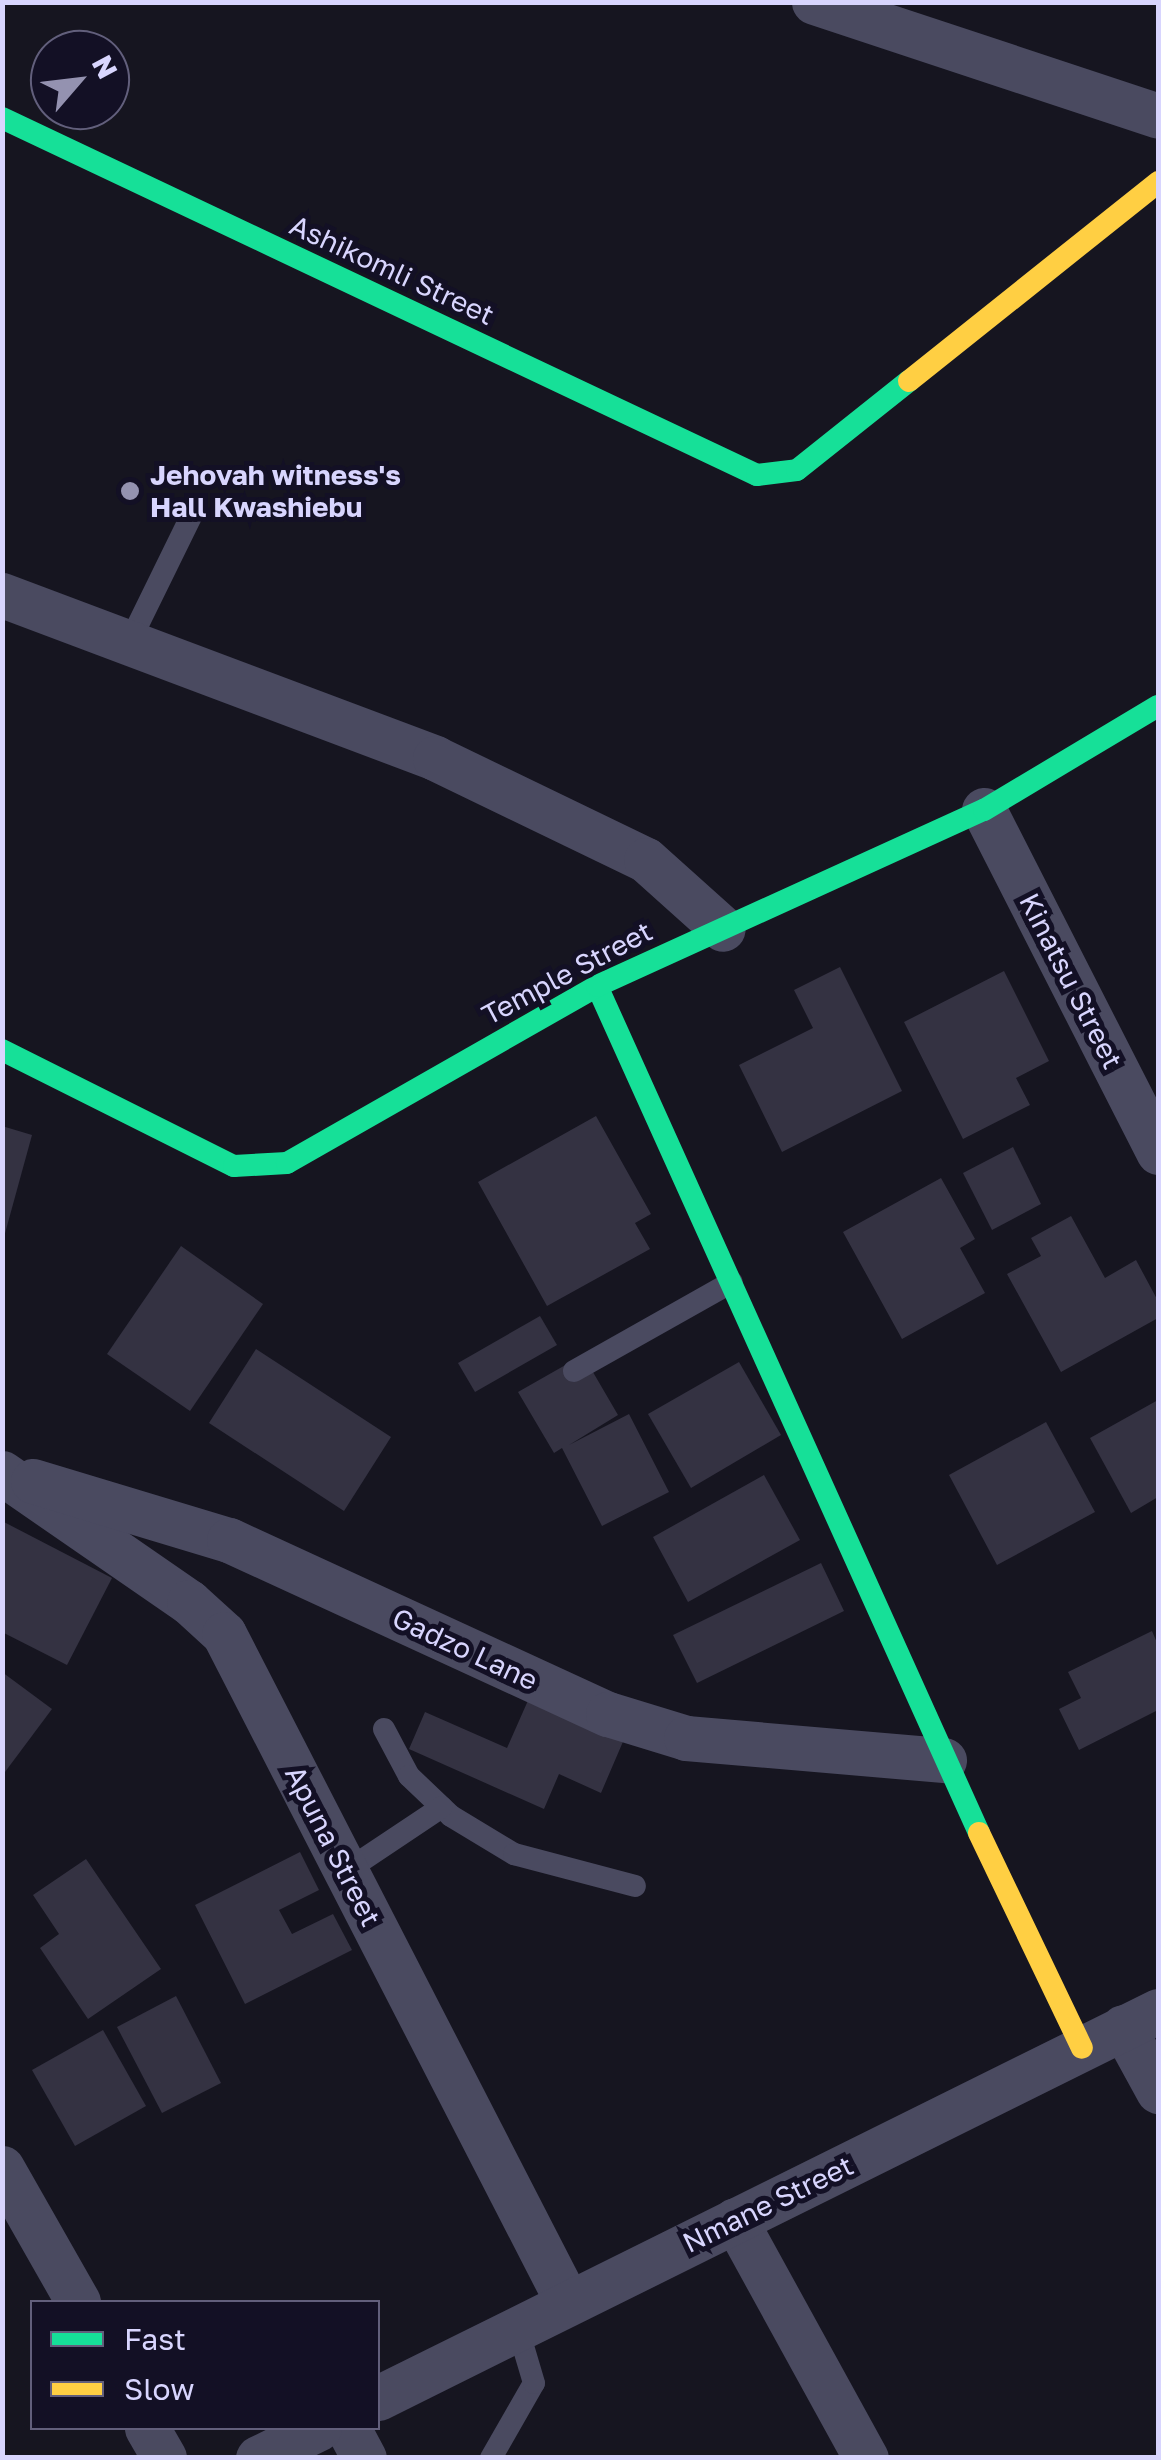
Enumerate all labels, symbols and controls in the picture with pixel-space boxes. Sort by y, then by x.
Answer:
north arrow [30,30,130,130]
text: N [86,49,125,84]
street label: Ashikomli Street [285,208,499,332]
place label: Jehovah witness's Hall Kwashiebu [150,458,401,524]
marker: Jehovah witness's Hall Kwashiebu [119,480,141,502]
street label: Kinatsu Street [1012,888,1130,1074]
street label: Temple Street [476,914,658,1032]
street label: Gadzo Lane [387,1601,543,1697]
street label: Apuna Street [278,1760,388,1932]
street label: Nmane Street [677,2148,859,2260]
legend [30,2300,380,2430]
text: Fast [124,2321,186,2357]
text: Slow [124,2371,195,2407]

